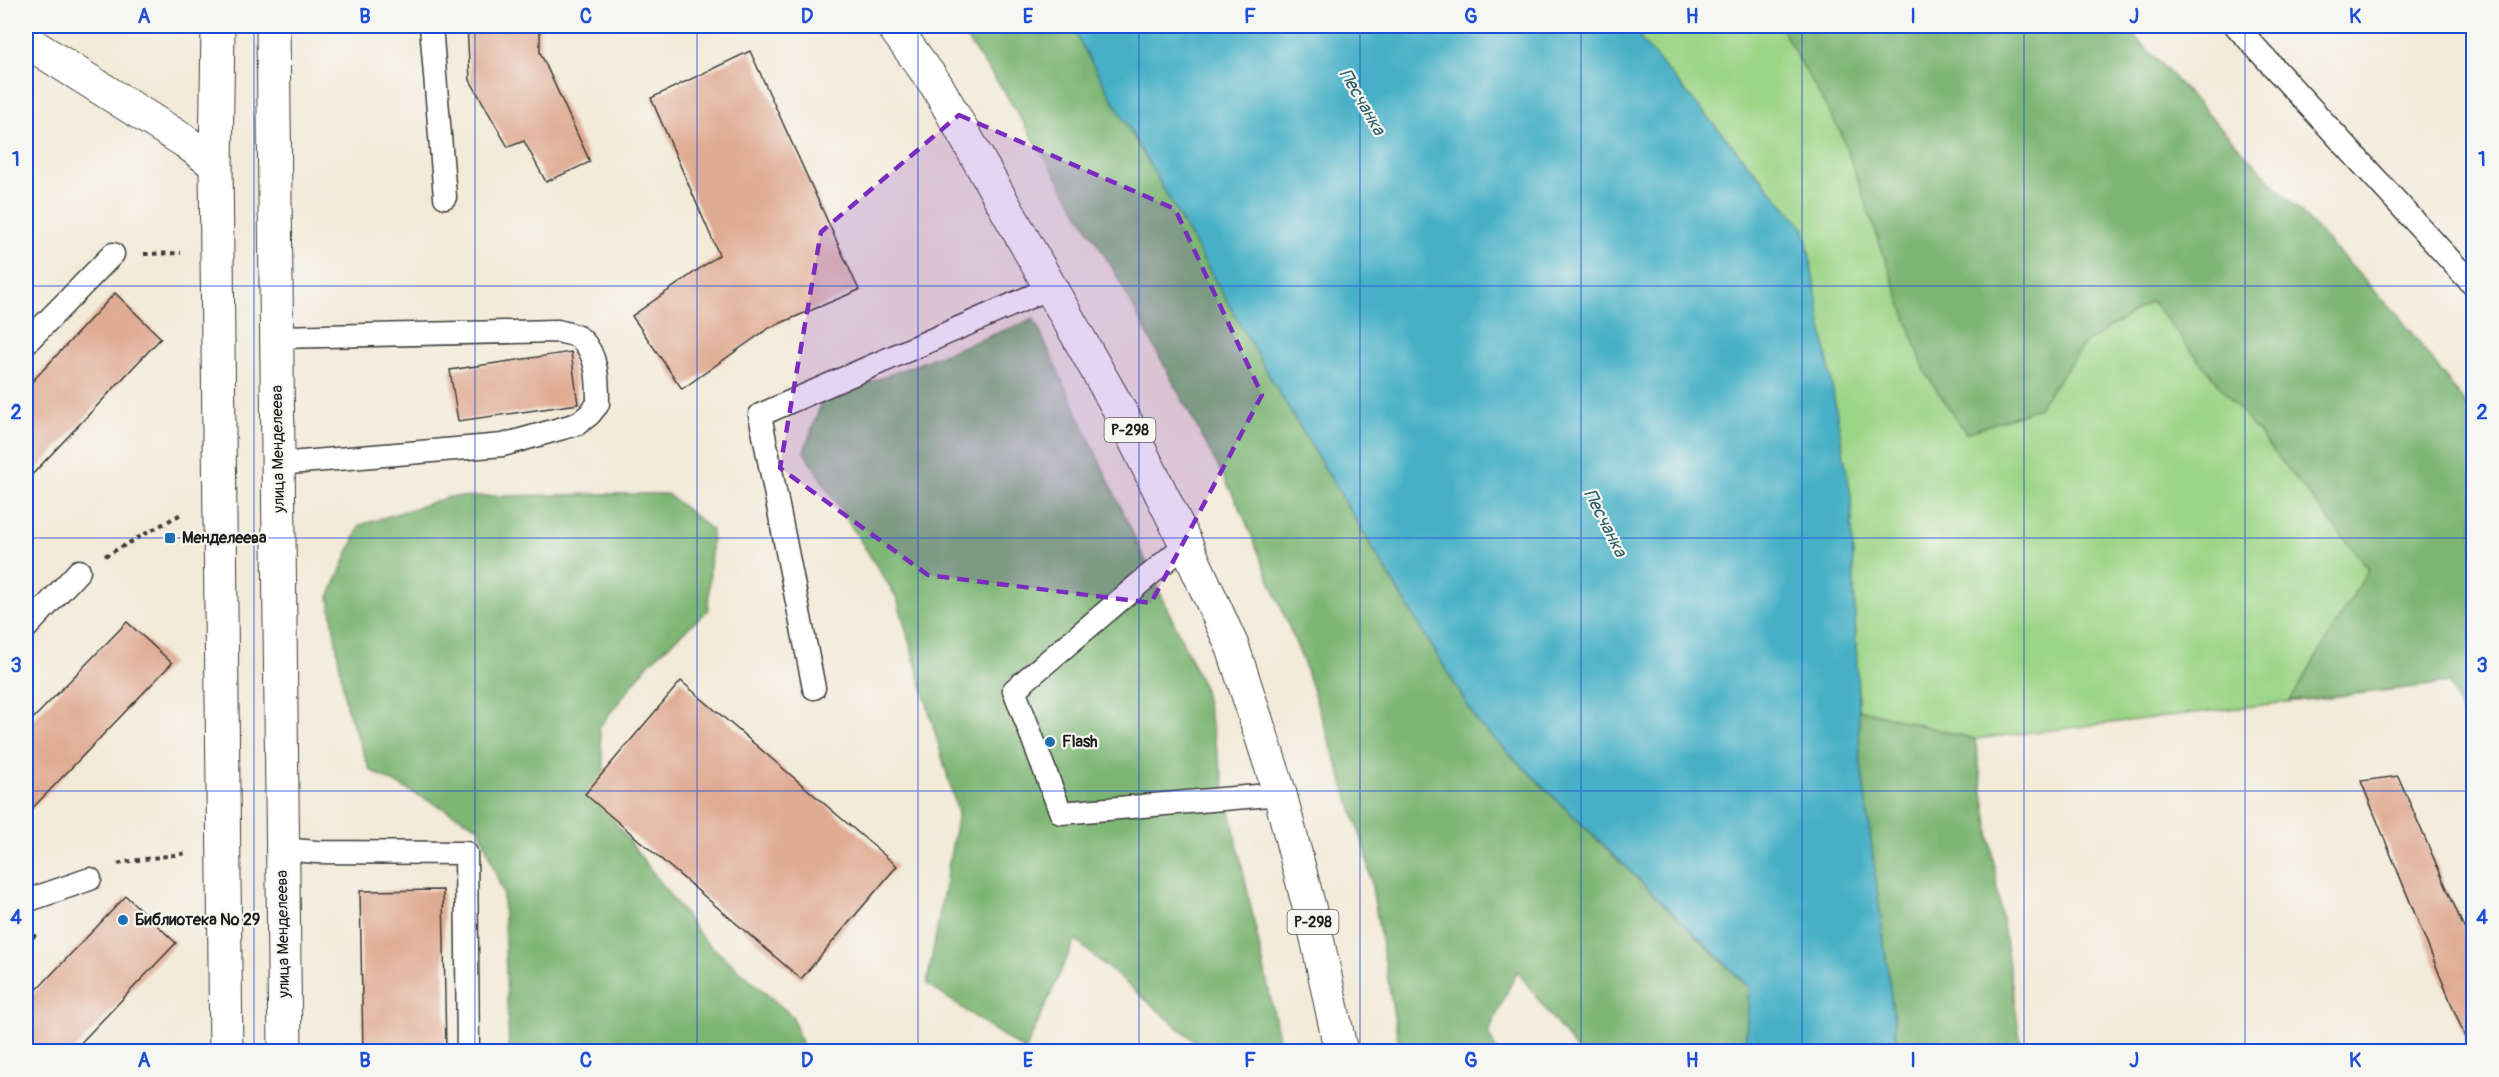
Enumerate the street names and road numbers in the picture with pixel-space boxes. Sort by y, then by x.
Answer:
street label: улица Менделеева [267,385,289,514]
road number: Р-298 [1104,418,1156,442]
street label: улица Менделеева [272,870,294,999]
road number: Р-298 [1288,910,1338,934]

